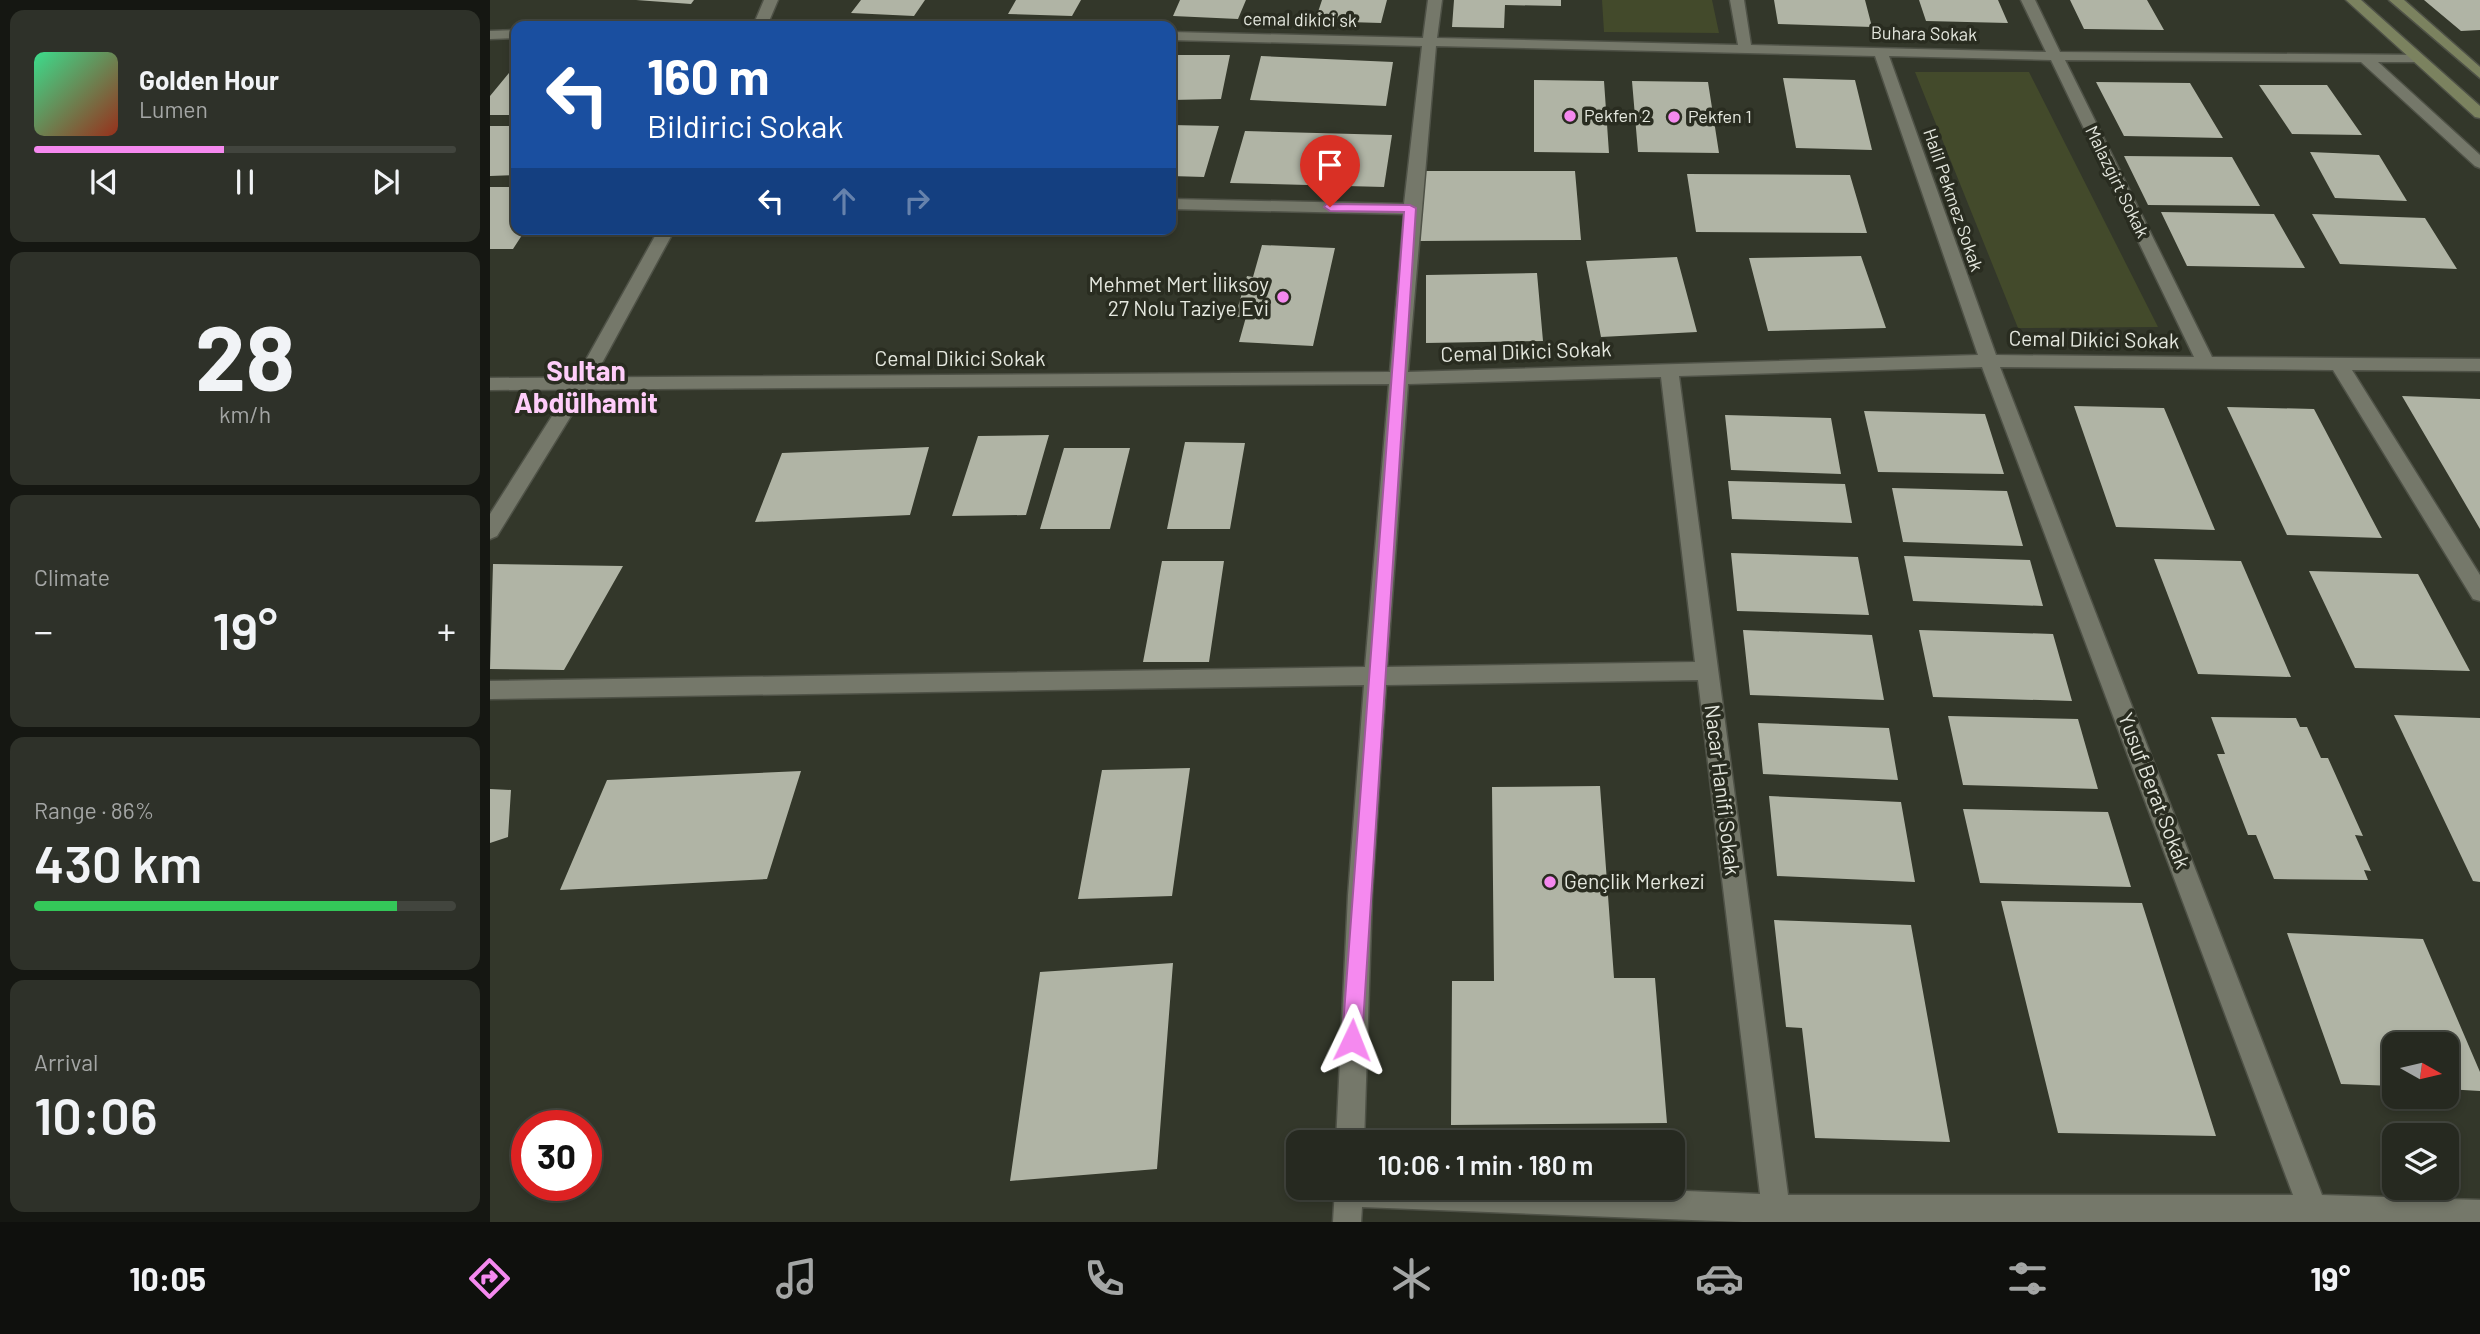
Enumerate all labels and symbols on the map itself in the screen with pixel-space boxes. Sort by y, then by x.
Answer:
street label: cemal dikici sk [1243,7,1357,31]
street label: Buhara Sokak [1871,21,1977,45]
place label: Pekfen 2 [1584,104,1651,126]
place label: Pekfen 1 [1688,105,1752,127]
marker: Pekfen 2 [1562,108,1578,124]
marker: Pekfen 1 [1666,109,1682,125]
street label: Malazgirt Sokak [2081,122,2155,241]
street label: Halil Pekmez Sokak [1919,125,1989,274]
pin [1300,135,1360,207]
place label: Mehmet Mert İliksoy 27 Nolu Taziye Evi [1089,271,1269,320]
marker: Mehmet Mert İliksoy 27 Nolu Taziye Evi [1275,289,1291,305]
street label: Cemal Dikici Sokak [2008,325,2180,352]
street label: Cemal Dikici Sokak [1440,335,1612,366]
street label: Cemal Dikici Sokak [874,345,1046,370]
district label: Sultan Abdülhamit [514,353,658,419]
street label: Nacar Hanifi Sokak [1701,703,1746,877]
street label: Yusuf Berat Sokak [2114,709,2197,872]
place label: Gençlik Merkezi [1564,868,1705,893]
marker: Gençlik Merkezi [1542,874,1558,890]
position arrow [1315,1003,1389,1077]
north arrow [2382,1032,2459,1110]
speed limit sign: 30 [511,1110,602,1201]

